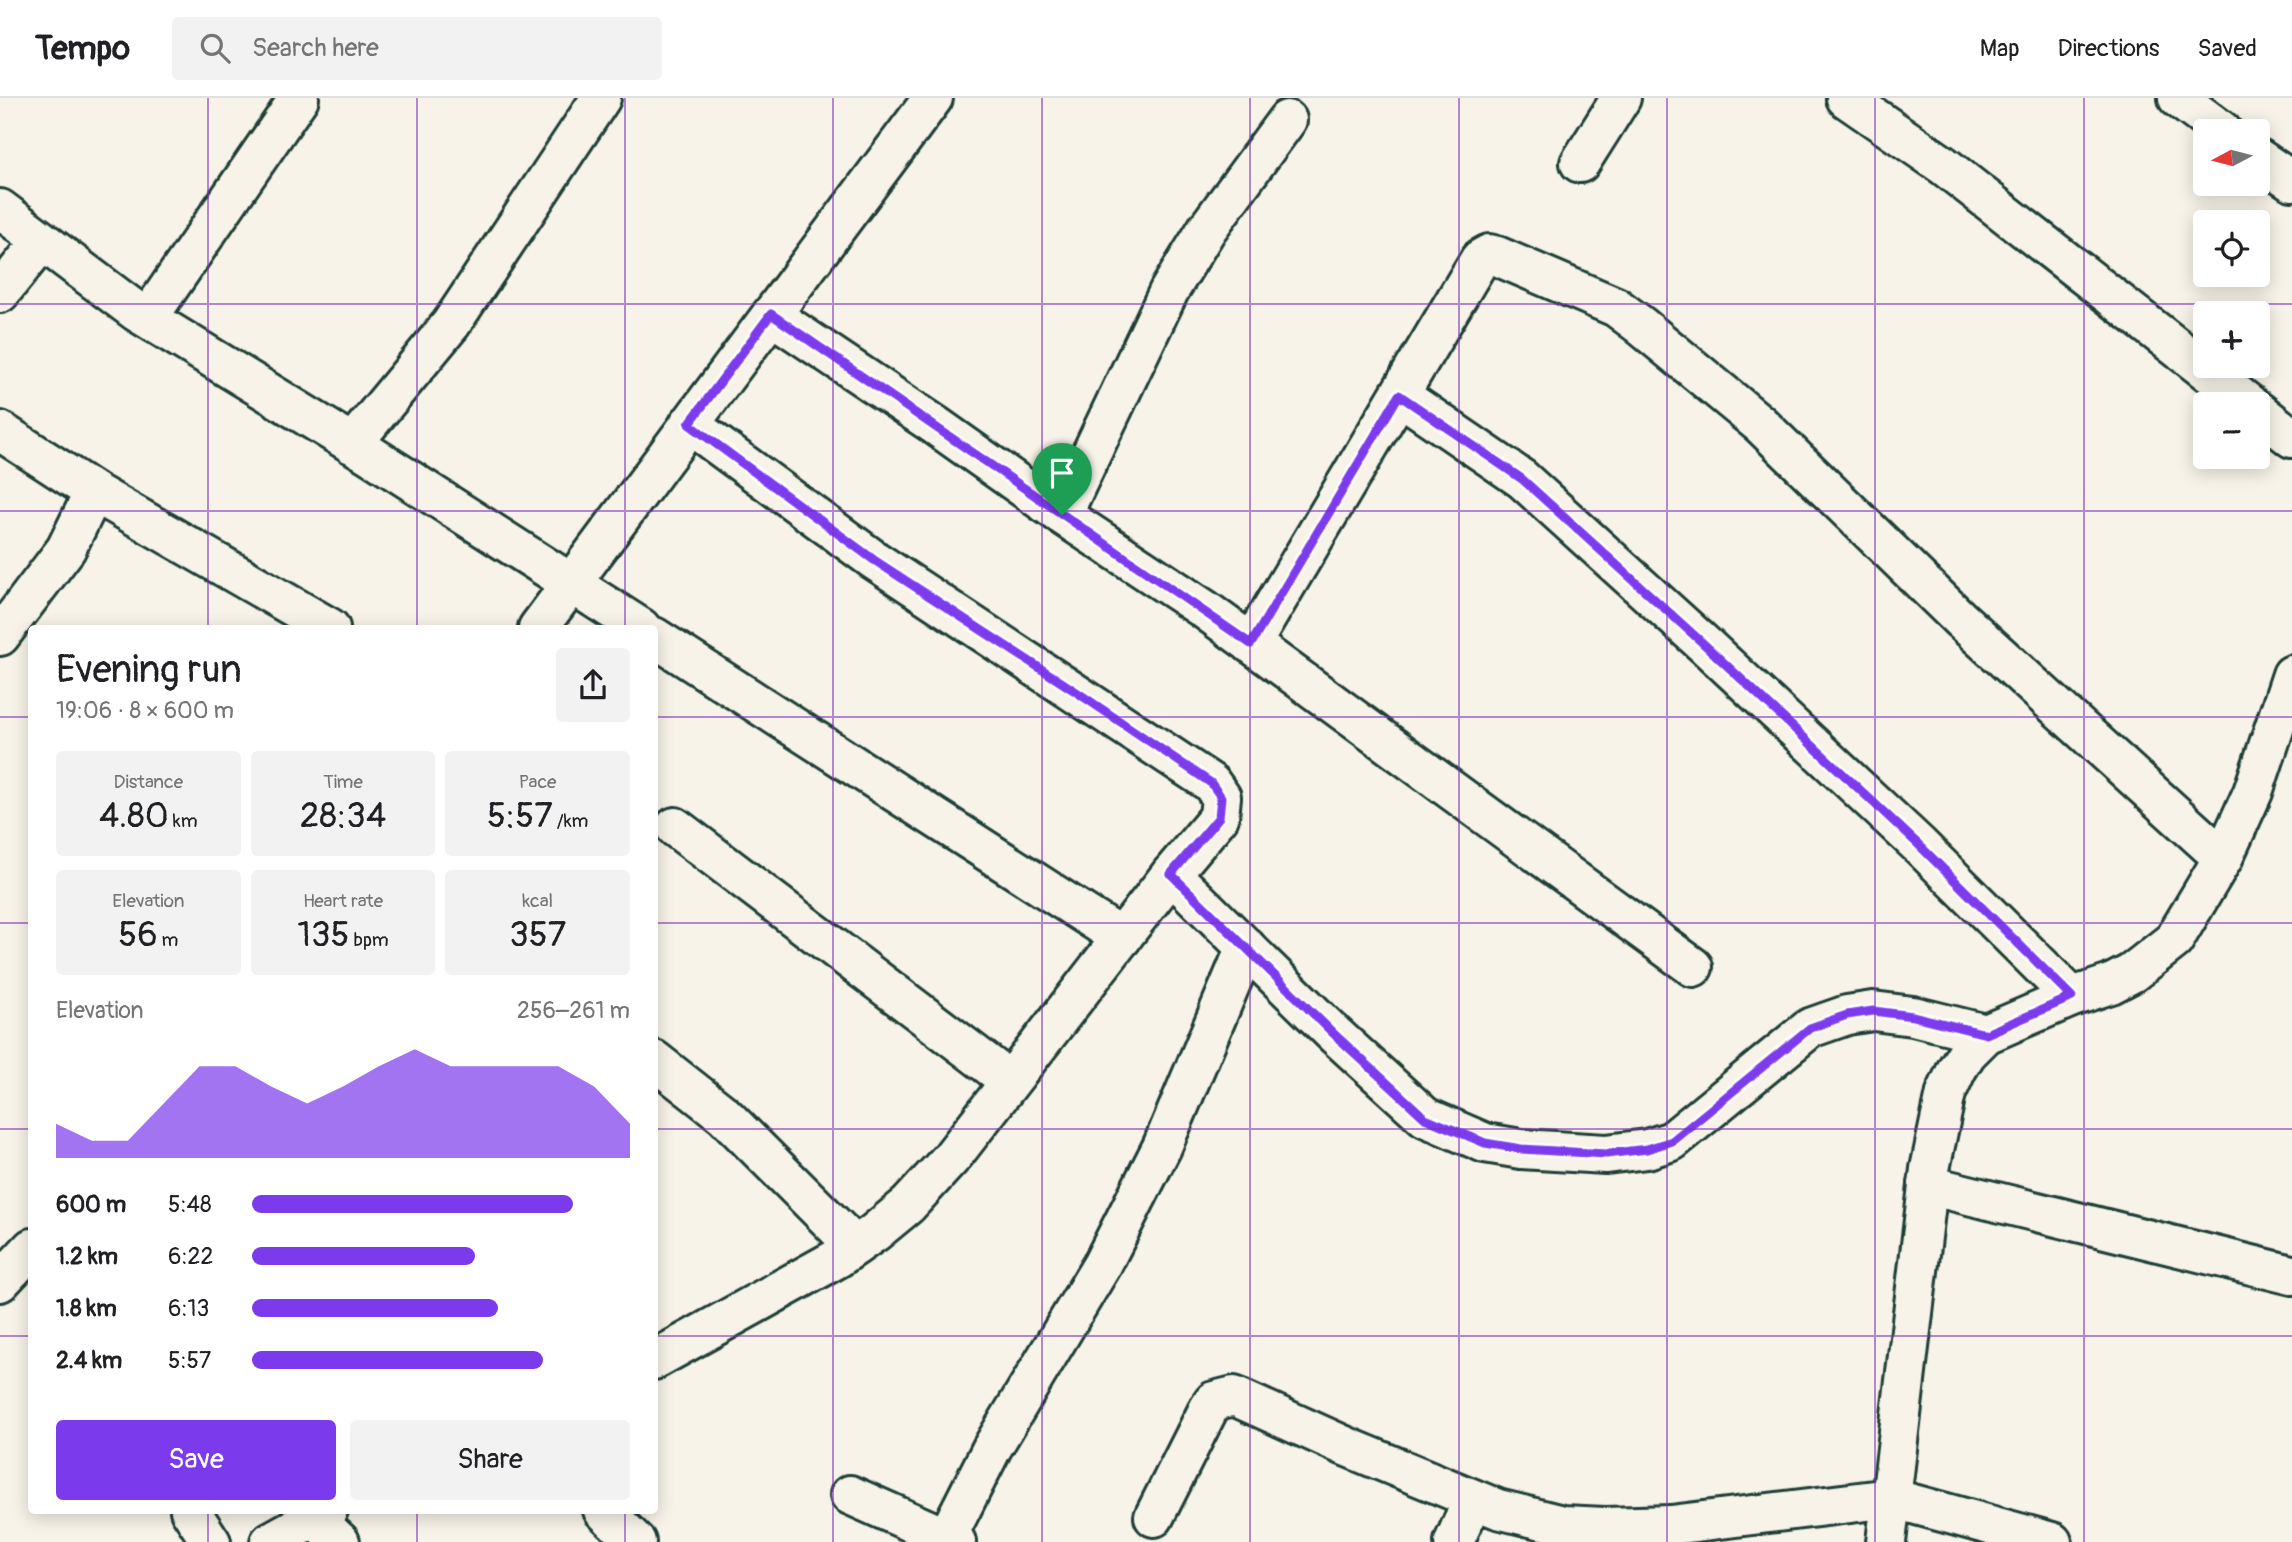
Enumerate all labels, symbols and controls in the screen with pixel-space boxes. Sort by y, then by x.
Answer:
search box [172,17,662,80]
text: Tempo [35,28,130,69]
icon: search [196,29,234,67]
text: Search here [252,32,379,64]
text: Map [1980,34,2020,63]
text: Directions [2058,34,2159,63]
text: Saved [2197,34,2257,63]
north arrow [2193,119,2270,196]
map controls [2193,119,2270,469]
button: locate [2193,210,2270,287]
button: + [2193,301,2270,378]
button: − [2193,392,2270,469]
pin [1032,443,1092,515]
icon: arrive [1043,454,1081,492]
text: Evening run [56,646,242,694]
button: share [556,648,630,722]
text: 19:06 · 8 × 600 m [56,696,234,725]
text: Distance [114,770,183,794]
text: Time [323,770,363,794]
text: Pace [519,770,556,794]
text: 4.80 [99,794,169,838]
text: 28:34 [300,794,386,838]
text: 5:57 [487,794,553,838]
text: km [169,809,198,833]
text: /km [553,809,588,833]
text: Elevation [112,889,185,913]
text: Heart rate [303,889,383,913]
text: kcal [522,889,553,913]
text: 56 [118,913,158,957]
text: 135 [297,913,349,957]
text: 357 [509,913,566,957]
text: m [158,928,179,952]
text: bpm [349,928,389,952]
text: Elevation [56,996,144,1025]
text: 256–261 m [517,996,630,1025]
text: 600 m [56,1190,126,1219]
text: 5:48 [168,1190,212,1219]
text: 1.2 km [56,1242,118,1271]
text: 6:22 [168,1242,213,1271]
text: 1.8 km [56,1294,117,1323]
text: 6:13 [168,1294,209,1323]
text: 2.4 km [56,1346,122,1375]
text: 5:57 [168,1346,211,1375]
button: Save [56,1420,336,1500]
button: Share [350,1420,630,1500]

